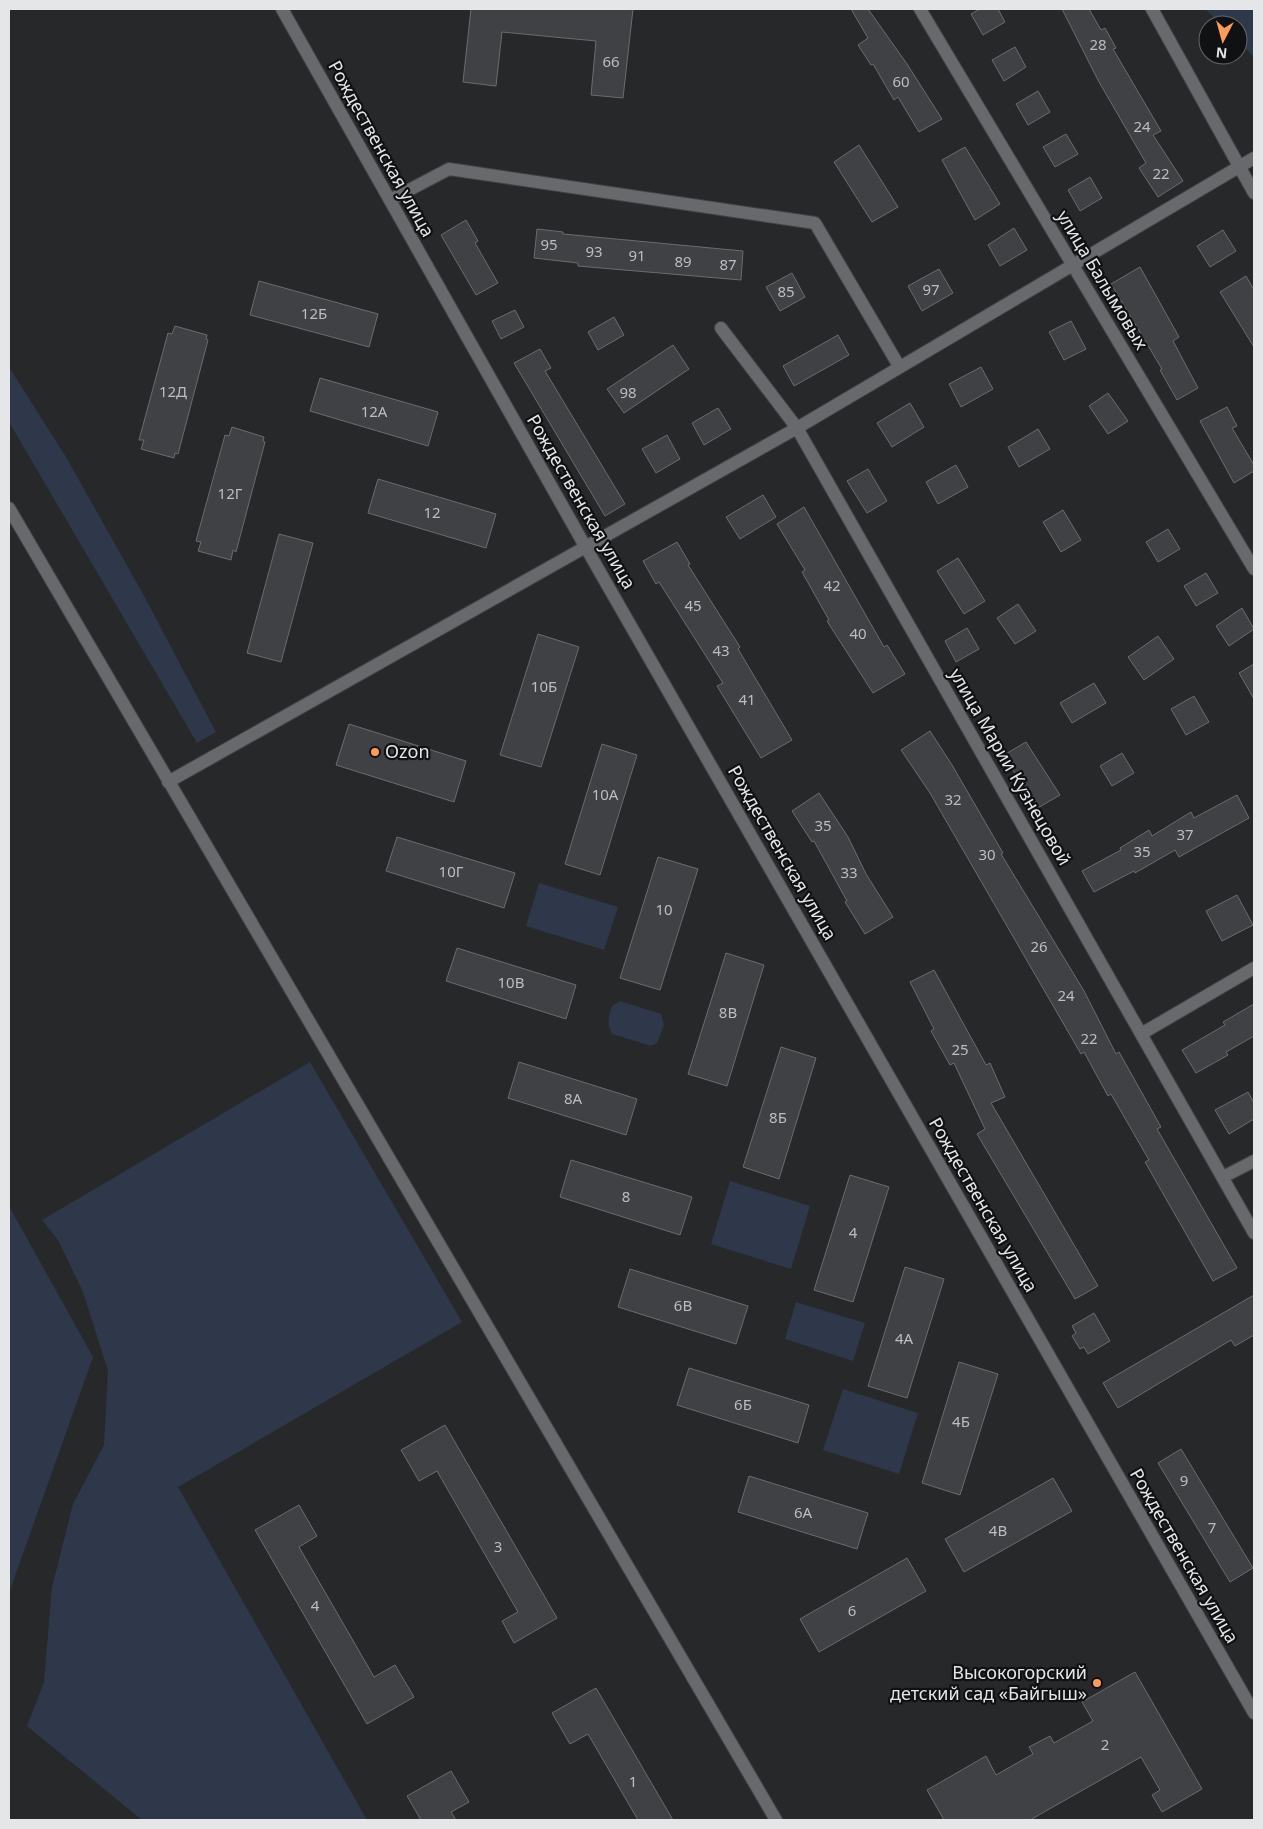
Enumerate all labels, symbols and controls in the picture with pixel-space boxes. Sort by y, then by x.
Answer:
north arrow [1198,15,1248,65]
house number: 28 [1089,34,1107,54]
text: N [1215,43,1228,63]
house number: 66 [602,51,620,71]
street label: Рождественская улица [323,56,440,241]
house number: 60 [892,71,910,91]
house number: 24 [1133,116,1151,136]
house number: 22 [1152,163,1170,183]
street label: улица Балымовых [1052,205,1154,354]
house number: 95 [540,234,558,254]
house number: 93 [585,241,603,261]
house number: 91 [628,245,646,265]
house number: 89 [674,251,692,271]
house number: 87 [719,254,737,274]
house number: 97 [922,279,940,299]
house number: 85 [777,281,795,301]
house number: 12Б [301,303,327,323]
house number: 12Д [159,381,187,401]
house number: 98 [619,382,637,402]
house number: 12А [361,401,388,421]
street label: Рождественская улица [522,410,642,593]
house number: 12Г [218,483,243,503]
house number: 12 [423,502,441,522]
house number: 42 [823,575,841,595]
house number: 45 [684,595,702,615]
house number: 40 [849,623,867,643]
house number: 43 [712,640,730,660]
street label: улица Марии Кузнецовой [945,664,1077,869]
house number: 10Б [531,676,557,696]
house number: 41 [738,689,756,709]
place label: Ozon [385,739,430,763]
marker: Ozon [369,746,381,758]
street label: Рождественская улица [723,761,843,944]
house number: 10А [592,784,619,804]
house number: 32 [944,789,962,809]
house number: 35 [814,815,832,835]
house number: 37 [1176,824,1194,844]
house number: 35 [1133,841,1151,861]
house number: 30 [978,844,996,864]
house number: 10Г [439,861,464,881]
house number: 33 [840,862,858,882]
house number: 10 [655,899,673,919]
house number: 26 [1030,936,1048,956]
house number: 10В [498,972,524,992]
house number: 24 [1057,985,1075,1005]
house number: 8В [719,1002,737,1022]
house number: 22 [1080,1028,1098,1048]
house number: 25 [951,1039,969,1059]
house number: 8А [564,1088,583,1108]
house number: 8Б [769,1107,787,1127]
street label: Рождественская улица [924,1113,1044,1296]
house number: 8 [622,1186,630,1206]
house number: 4 [849,1222,858,1242]
house number: 6В [674,1295,692,1315]
house number: 4А [895,1328,914,1348]
house number: 6Б [734,1394,752,1414]
house number: 4Б [952,1411,970,1431]
street label: Рождественская улица [1125,1464,1245,1647]
house number: 9 [1180,1470,1188,1490]
house number: 6А [794,1502,813,1522]
house number: 7 [1208,1517,1216,1537]
house number: 4В [989,1520,1007,1540]
house number: 3 [494,1536,502,1556]
house number: 4 [311,1595,320,1615]
house number: 6 [848,1600,856,1620]
place label: Высокогорский детский сад «Байгыш» [890,1660,1087,1705]
marker: Высокогорский детский сад «Байгыш» [1091,1677,1103,1689]
house number: 2 [1101,1734,1109,1754]
house number: 1 [629,1771,637,1791]

